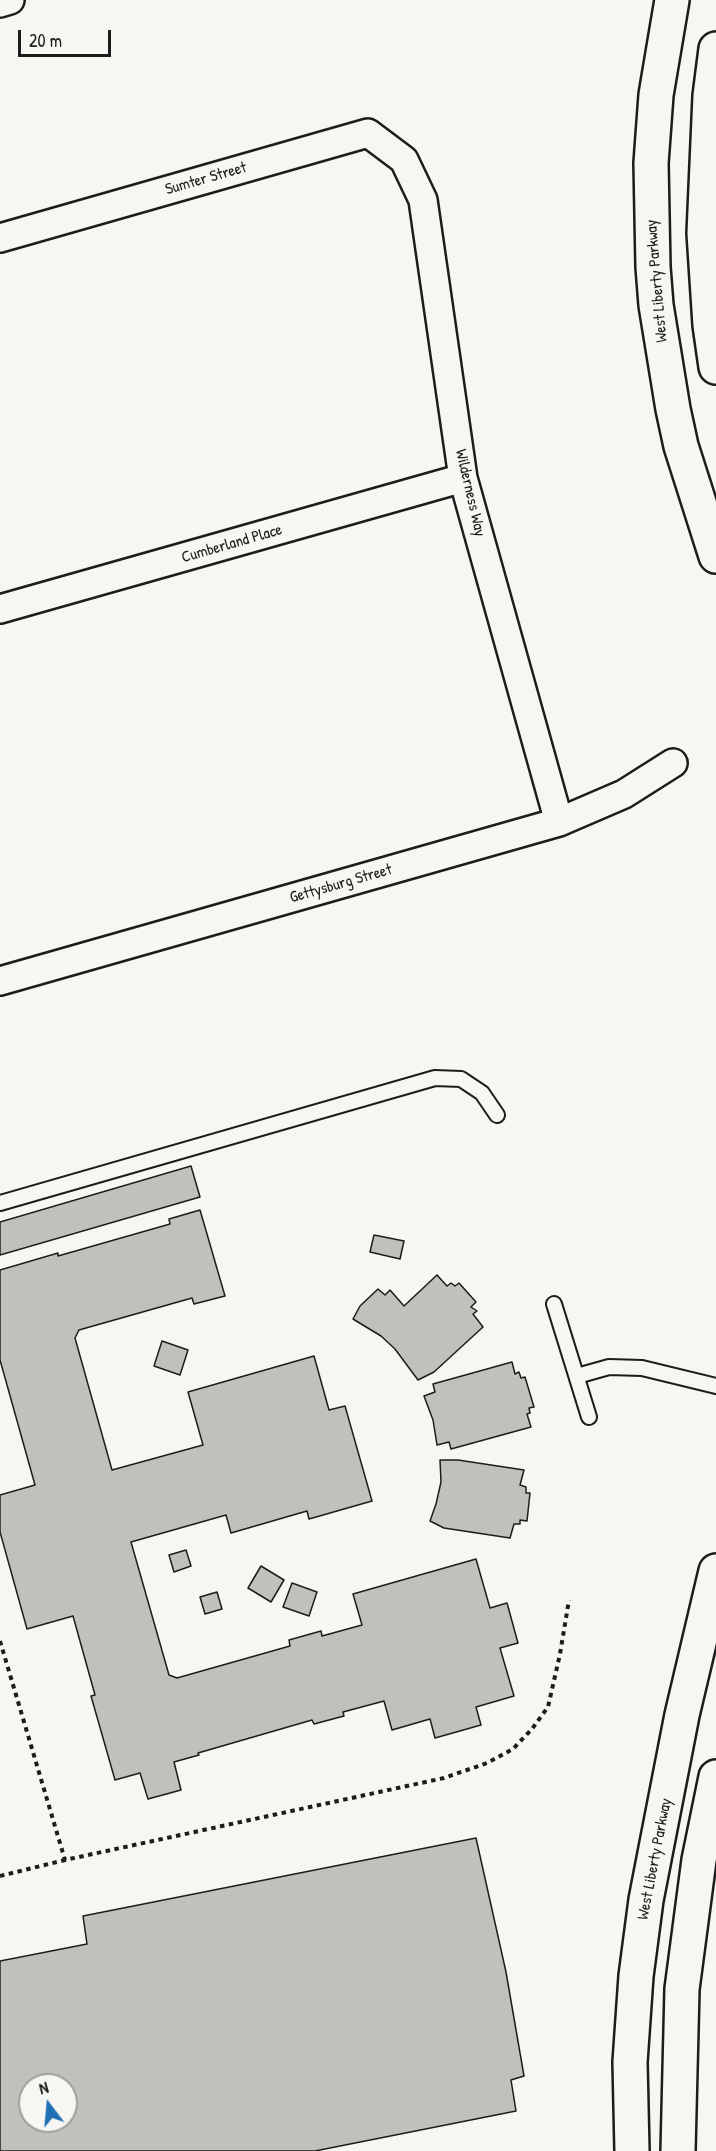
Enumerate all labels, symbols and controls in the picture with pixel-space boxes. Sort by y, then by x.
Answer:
scale bar [21,18,114,56]
text: 20 m [29,28,62,53]
street label: Sumter Street [163,158,249,200]
street label: West Liberty Parkway [642,219,672,343]
street label: Wilderness Way [451,448,489,538]
street label: Cumberland Place [180,520,284,568]
street label: Gettysburg Street [288,860,394,908]
street label: West Liberty Parkway [634,1797,676,1921]
north arrow [18,2073,78,2133]
text: N [36,2076,51,2099]

